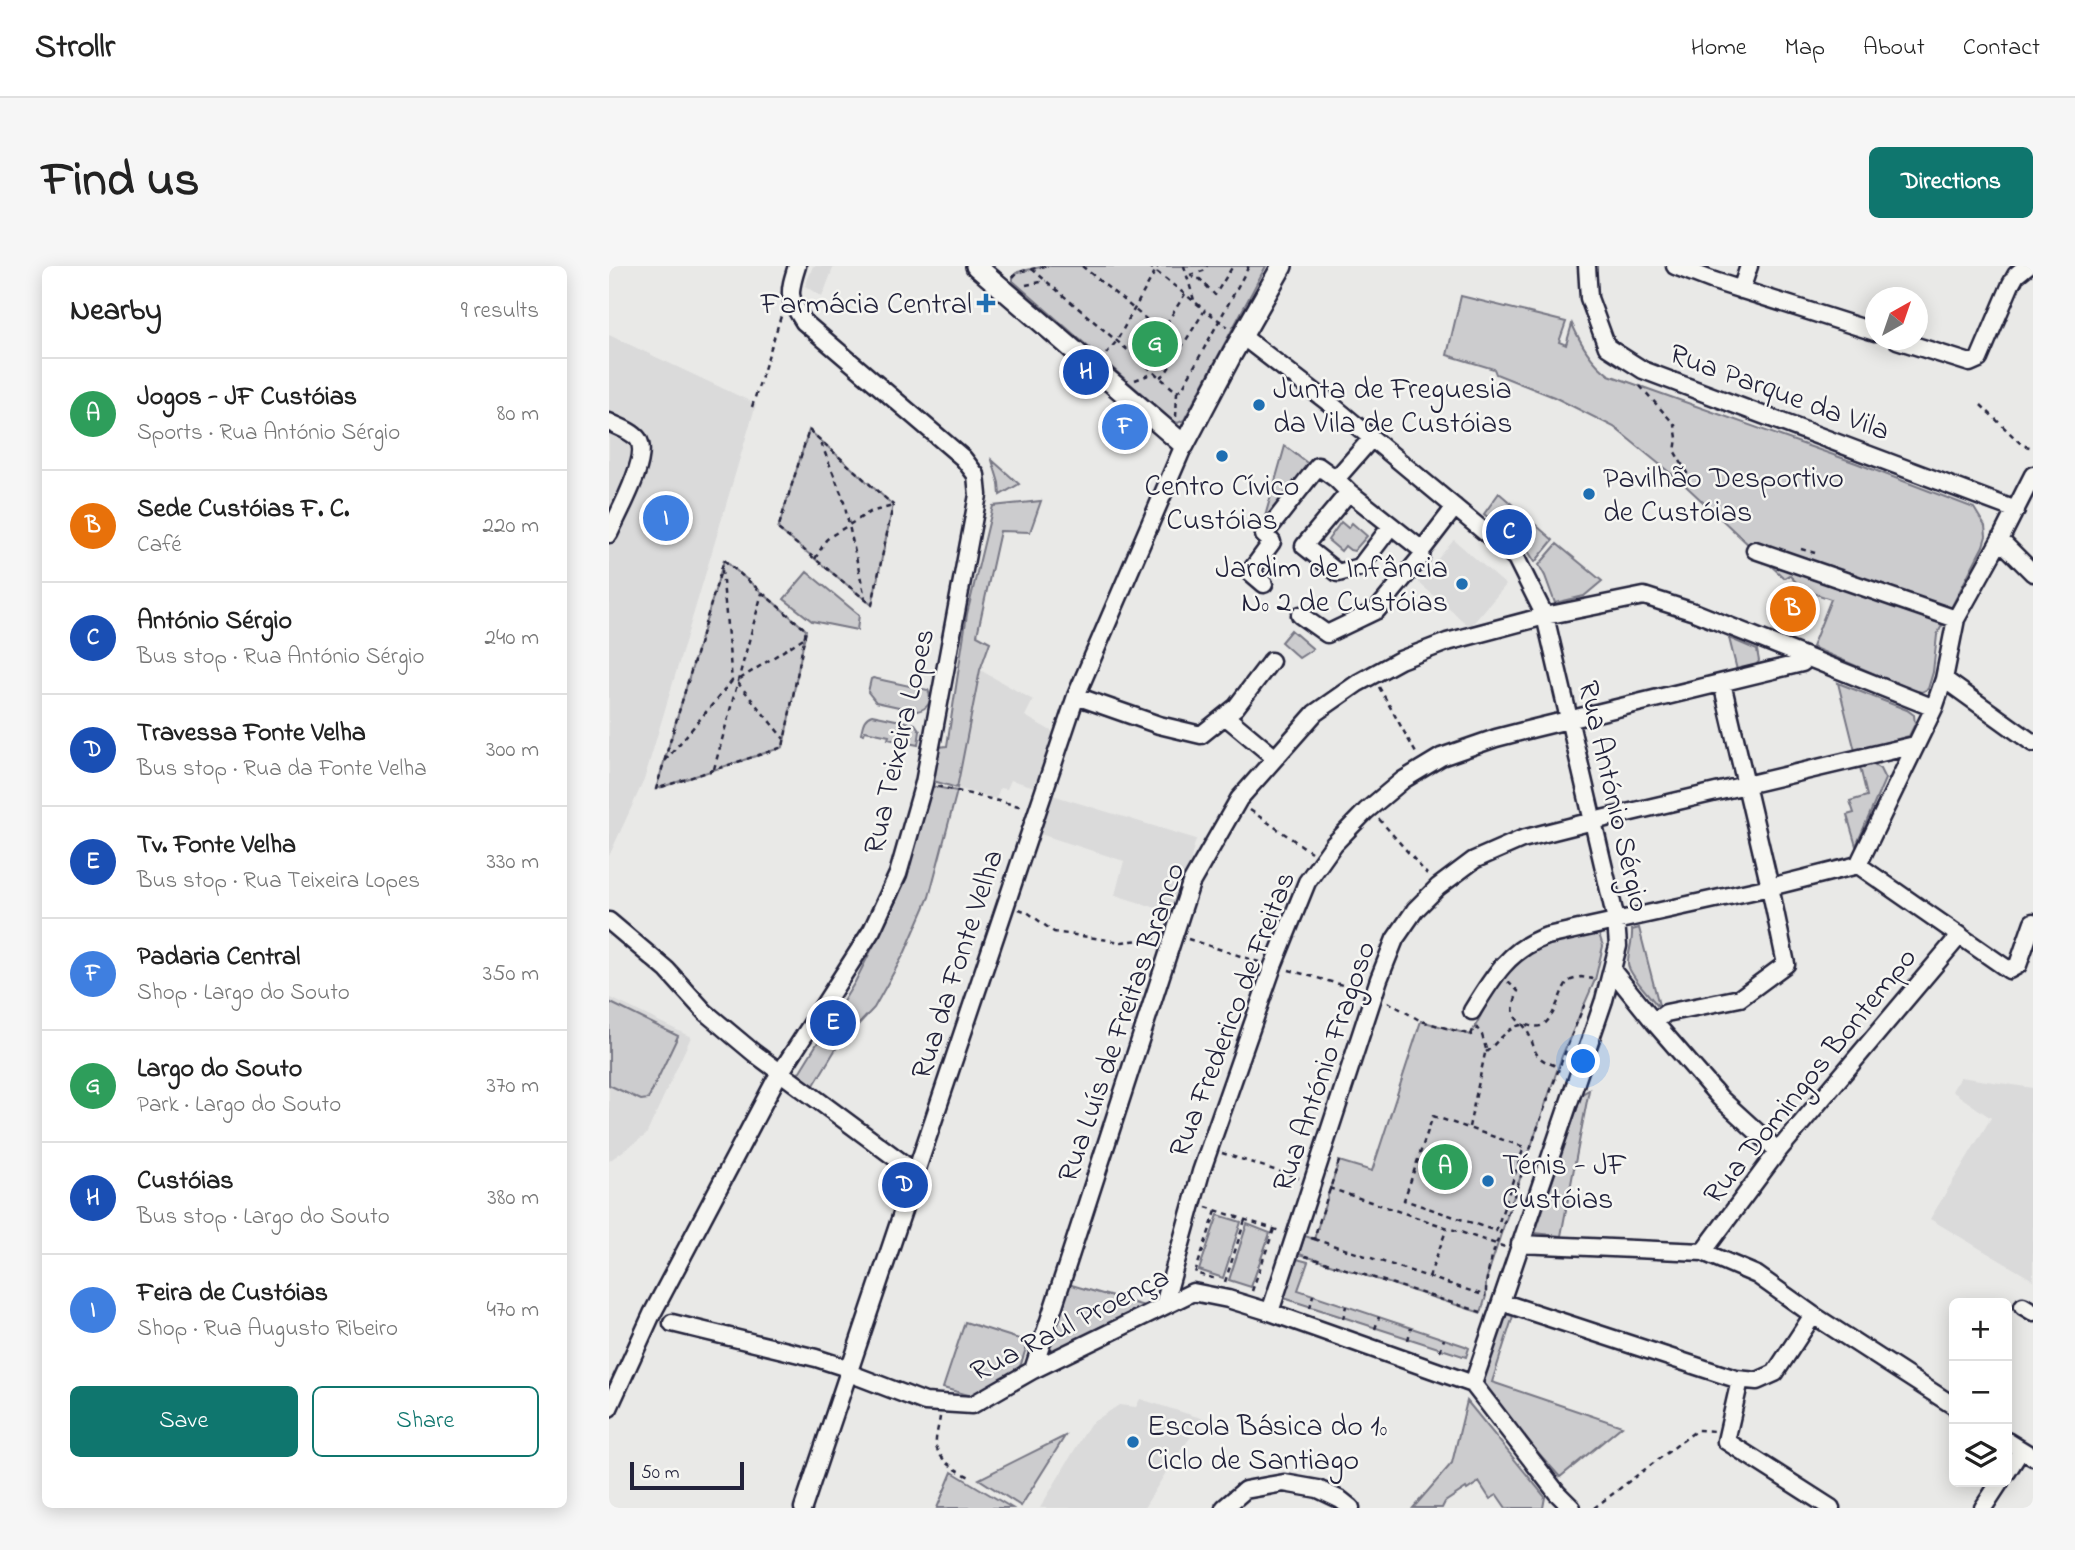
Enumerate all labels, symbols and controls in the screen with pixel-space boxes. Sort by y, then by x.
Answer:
text: Strollr [35,24,115,72]
text: Home [1691,31,1747,66]
text: Map [1785,31,1825,66]
text: About [1863,31,1925,66]
text: Contact [1963,31,2040,66]
text: Find us [42,146,199,218]
button: Directions [1869,147,2033,218]
place label: Farmácia Central [760,284,972,328]
north arrow [1865,287,1928,350]
text: Nearby [70,290,162,334]
text: 9 results [461,295,539,328]
marker: Farmácia Central [978,295,994,311]
pin: G [1132,318,1178,370]
street label: Rua Parque da Vila [1663,334,1895,454]
pin: H [1063,346,1109,398]
place label: Junta de Freguesia da Vila de Custóias [1273,369,1512,447]
text: Jogos - JF Custóias [137,379,357,417]
marker: Junta de Freguesia da Vila de Custóias [1251,397,1267,413]
text: A [86,398,100,431]
text: 80 m [497,398,539,431]
pin: F [1102,401,1148,453]
text: Sports · Rua António Sérgio [137,417,400,450]
marker: Centro Cívico Custóias [1214,448,1230,464]
place label: Pavilhão Desportivo de Custóias [1603,458,1844,536]
place label: Centro Cívico Custóias [1145,466,1299,544]
marker: Pavilhão Desportivo de Custóias [1581,486,1597,502]
text: Sede Custóias F. C. [137,491,349,529]
pin: I [643,492,689,544]
pin: C [1486,506,1532,558]
text: B [85,510,101,543]
text: 220 m [483,510,539,543]
text: Café [137,529,182,562]
place label: Jardim de Infância Nº 2 de Custóias [1215,548,1448,626]
marker: Jardim de Infância Nº 2 de Custóias [1454,576,1470,592]
pin: B [1770,583,1816,635]
text: António Sérgio [137,603,292,641]
text: C [87,622,99,655]
text: 240 m [485,622,539,655]
street label: Rua Teixeira Lopes [854,624,948,859]
text: Bus stop · Rua António Sérgio [137,641,424,674]
street label: Rua António Sérgio [1564,677,1660,917]
text: Travessa Fonte Velha [137,715,366,753]
text: D [85,734,101,767]
text: 300 m [486,734,539,767]
text: Bus stop · Rua da Fonte Velha [137,753,427,786]
text: Tv. Fonte Velha [137,827,296,865]
street label: Rua da Fonte Velha [901,844,1017,1085]
text: E [86,846,100,879]
text: 330 m [486,846,539,879]
street label: Rua Luís de Freitas Branco [1047,857,1198,1189]
text: Bus stop · Rua Teixeira Lopes [137,865,420,898]
street label: Rua Frederico de Freitas [1159,866,1309,1164]
street label: Rua António Fragoso [1262,936,1389,1198]
text: Padaria Central [137,939,300,977]
street label: Rua Domingos Bontempo [1694,939,1929,1215]
text: F [86,958,100,991]
text: 350 m [483,958,539,991]
text: Shop · Largo do Souto [137,977,350,1010]
pin: E [810,997,856,1049]
your location [1566,1044,1600,1078]
text: Largo do Souto [137,1051,302,1089]
text: G [86,1070,100,1103]
text: 370 m [486,1070,539,1103]
text: Park · Largo do Souto [137,1089,341,1122]
pin: A [1422,1141,1468,1193]
place label: Ténis - JF Custóias [1502,1145,1627,1223]
pin: D [882,1159,928,1211]
text: Custóias [137,1163,234,1201]
marker: Ténis - JF Custóias [1480,1173,1496,1189]
text: H [86,1182,100,1215]
text: 380 m [487,1182,539,1215]
text: Bus stop · Largo do Souto [137,1201,390,1234]
street label: Rua Raúl Proença [963,1257,1177,1395]
text: Feira de Custóias [137,1275,328,1313]
text: I [90,1294,96,1327]
text: 470 m [487,1294,539,1327]
map controls [1949,1298,2012,1487]
button: + [1949,1298,2012,1361]
text: Shop · Rua Augusto Ribeiro [137,1313,398,1346]
button: − [1949,1361,2012,1424]
button: Save [70,1386,298,1457]
button: Share [312,1386,539,1457]
place label: Escola Básica do 1º Ciclo de Santiago [1147,1406,1387,1484]
button: layers [1949,1424,2012,1487]
marker: Escola Básica do 1º Ciclo de Santiago [1125,1434,1141,1450]
scale bar [630,1459,744,1491]
text: 50 m [641,1460,680,1487]

